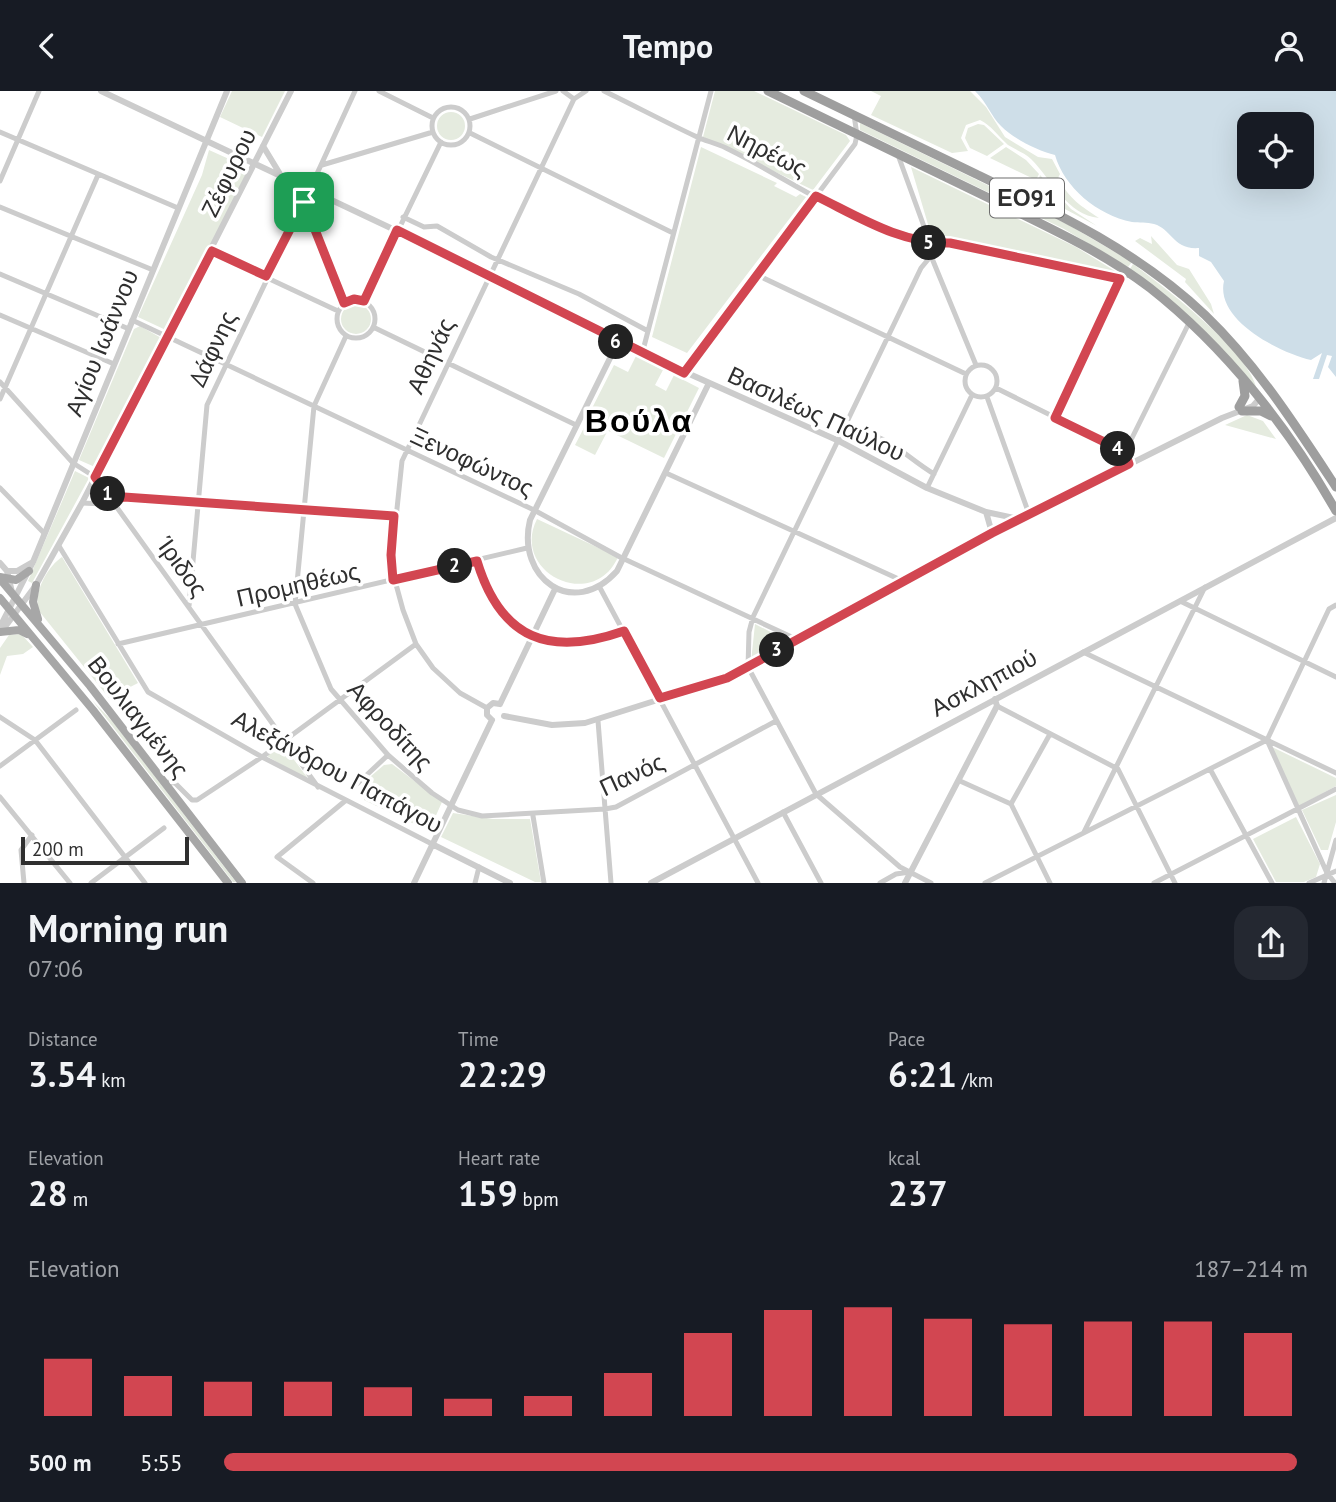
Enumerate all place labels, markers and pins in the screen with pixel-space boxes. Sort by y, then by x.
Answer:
pin [274,172,334,232]
pin: 5 [912,225,946,261]
pin: 6 [598,324,634,359]
pin: 4 [1100,431,1136,467]
pin: 1 [90,477,126,511]
pin: 2 [438,549,472,583]
pin: 3 [760,633,794,667]

